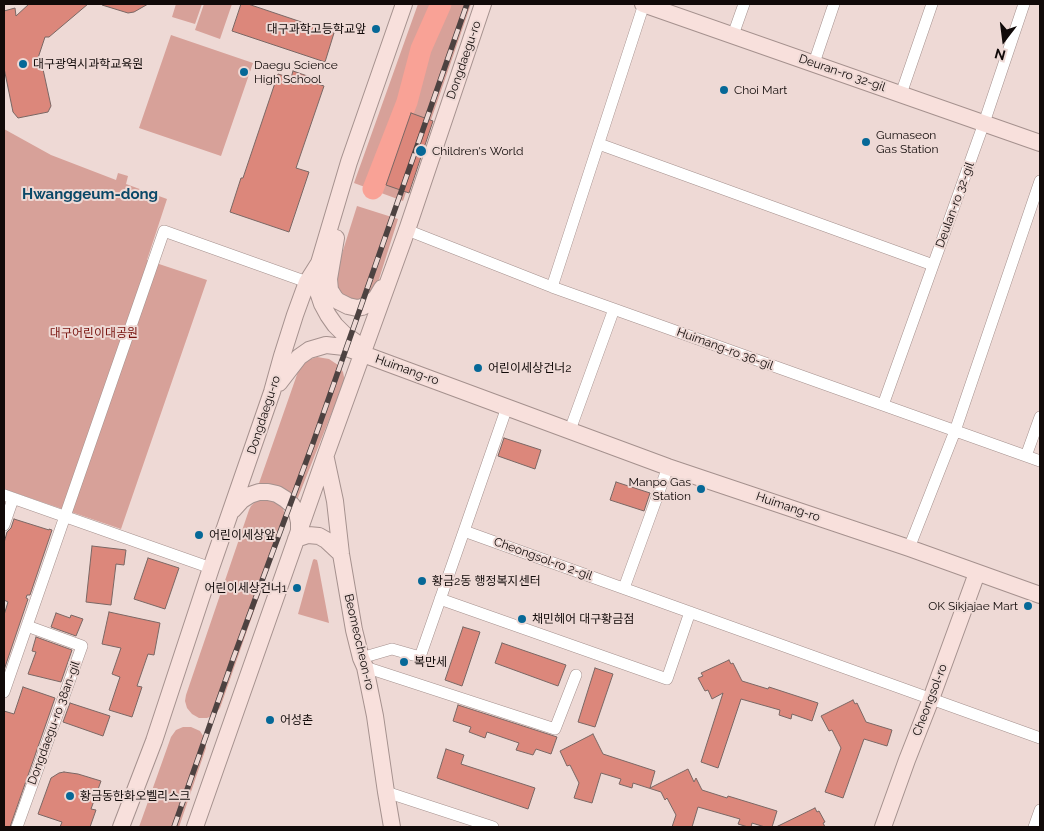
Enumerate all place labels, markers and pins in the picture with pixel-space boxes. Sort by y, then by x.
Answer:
place label: 대구과학고등학교앞 [267,22,366,36]
marker: 대구과학고등학교앞 [370,23,382,35]
place label: 대구광역시과학교육원 [33,57,143,71]
marker: 대구광역시과학교육원 [17,58,29,70]
place label: Daegu Science High School [254,58,338,86]
marker: Daegu Science High School [238,66,250,78]
place label: Choi Mart [734,83,787,97]
marker: Choi Mart [718,84,730,96]
place label: Gumaseon Gas Station [876,128,938,156]
marker: Gumaseon Gas Station [860,136,872,148]
marker: Children's World [414,144,428,158]
place label: Children's World [432,144,523,158]
place label: 어린이세상건너2 [488,361,572,375]
marker: 어린이세상건너2 [472,362,484,374]
place label: Manpo Gas Station [628,475,691,503]
marker: Manpo Gas Station [695,483,707,495]
place label: 어린이세상앞 [209,528,275,542]
marker: 어린이세상앞 [193,529,205,541]
place label: 황금2동 행정복지센터 [432,574,541,588]
marker: 황금2동 행정복지센터 [416,575,428,587]
place label: 어린이세상건너1 [205,581,287,595]
marker: 어린이세상건너1 [291,582,303,594]
place label: OK Sikjajae Mart [928,599,1018,613]
marker: OK Sikjajae Mart [1022,600,1034,612]
place label: 채민헤어 대구황금점 [532,612,634,626]
marker: 채민헤어 대구황금점 [516,613,528,625]
place label: 복만세 [414,655,447,669]
marker: 복만세 [398,656,410,668]
place label: 어성촌 [280,713,313,727]
marker: 어성촌 [264,714,276,726]
place label: 황금동한화오벨리스크 [80,789,190,803]
marker: 황금동한화오벨리스크 [64,790,76,802]

